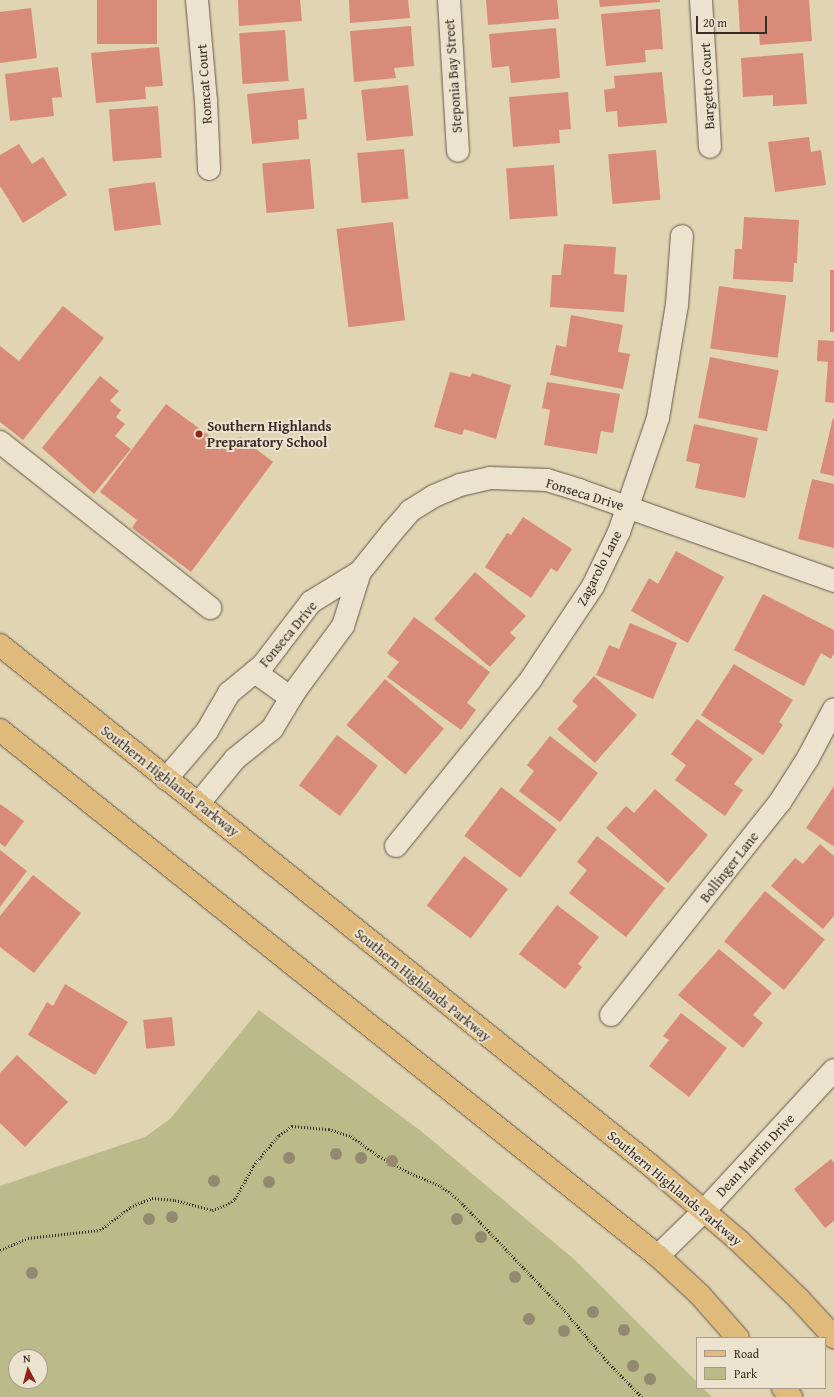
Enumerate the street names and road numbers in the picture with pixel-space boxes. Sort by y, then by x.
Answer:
street label: Steponia Bay Street [441,18,465,134]
street label: Bargetto Court [696,42,718,130]
street label: Romcat Court [193,43,215,125]
street label: Fonseca Drive [544,474,626,514]
street label: Zagarolo Lane [573,527,625,609]
street label: Fonseca Drive [256,598,320,670]
street label: Southern Highlands Parkway [98,722,242,840]
street label: Bollinger Lane [696,828,762,906]
street label: Southern Highlands Parkway [351,925,495,1045]
street label: Dean Martin Drive [712,1110,798,1200]
street label: Southern Highlands Parkway [604,1127,746,1249]

